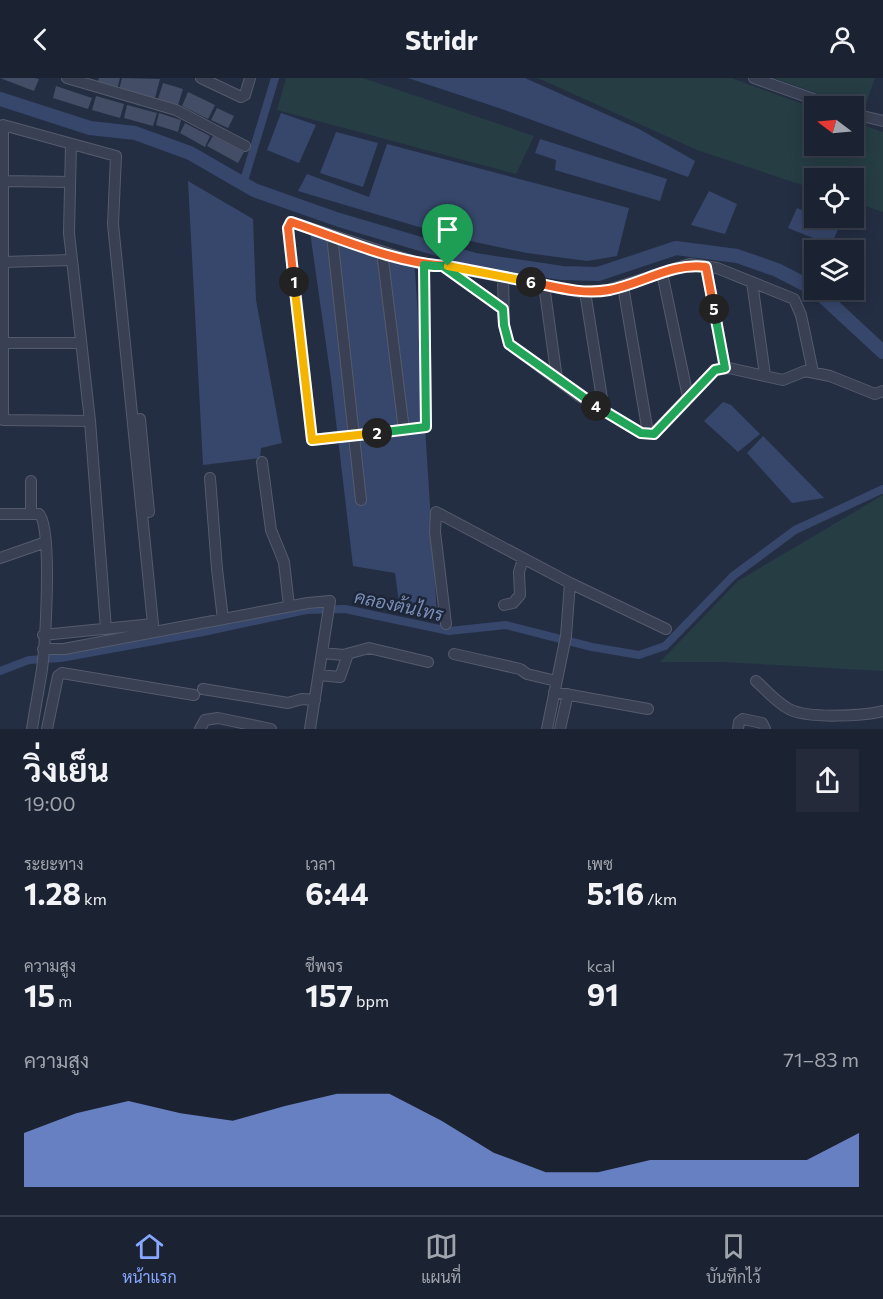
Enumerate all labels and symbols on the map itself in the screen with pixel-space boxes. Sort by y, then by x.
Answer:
north arrow [804,96,864,156]
pin [422,204,473,266]
pin: 1 [279,267,309,297]
pin: 6 [516,267,546,297]
pin: 5 [699,294,729,324]
pin: 4 [581,391,611,421]
pin: 2 [362,418,392,448]
water label: คลองต้นไทร [353,584,447,625]

